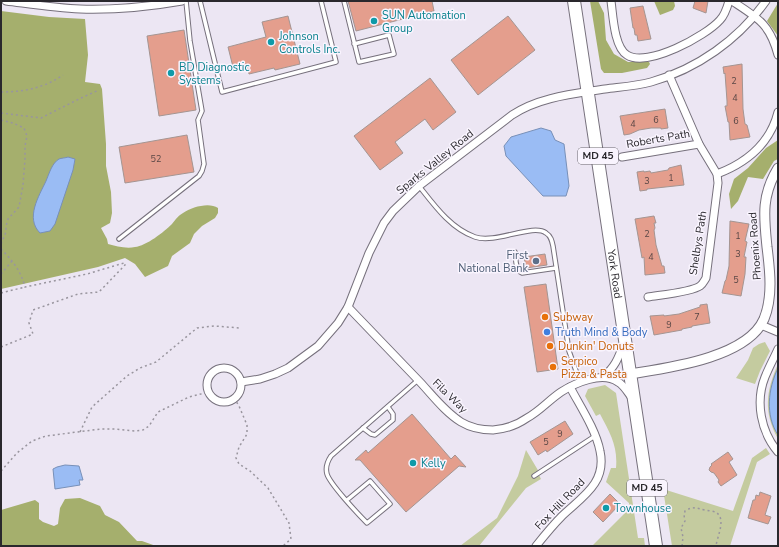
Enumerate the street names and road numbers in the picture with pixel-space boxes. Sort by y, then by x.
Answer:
street label: Sparks Valley Road [393,126,477,198]
street label: Roberts Path [625,126,691,152]
road number: MD 45 [578,148,618,164]
street label: Shelbys Path [686,210,710,276]
street label: Phoenix Road [745,211,765,281]
street label: York Road [604,247,626,300]
street label: Fila Way [429,376,471,417]
street label: Fox Hill Road [532,475,588,533]
road number: MD 45 [627,480,667,496]

